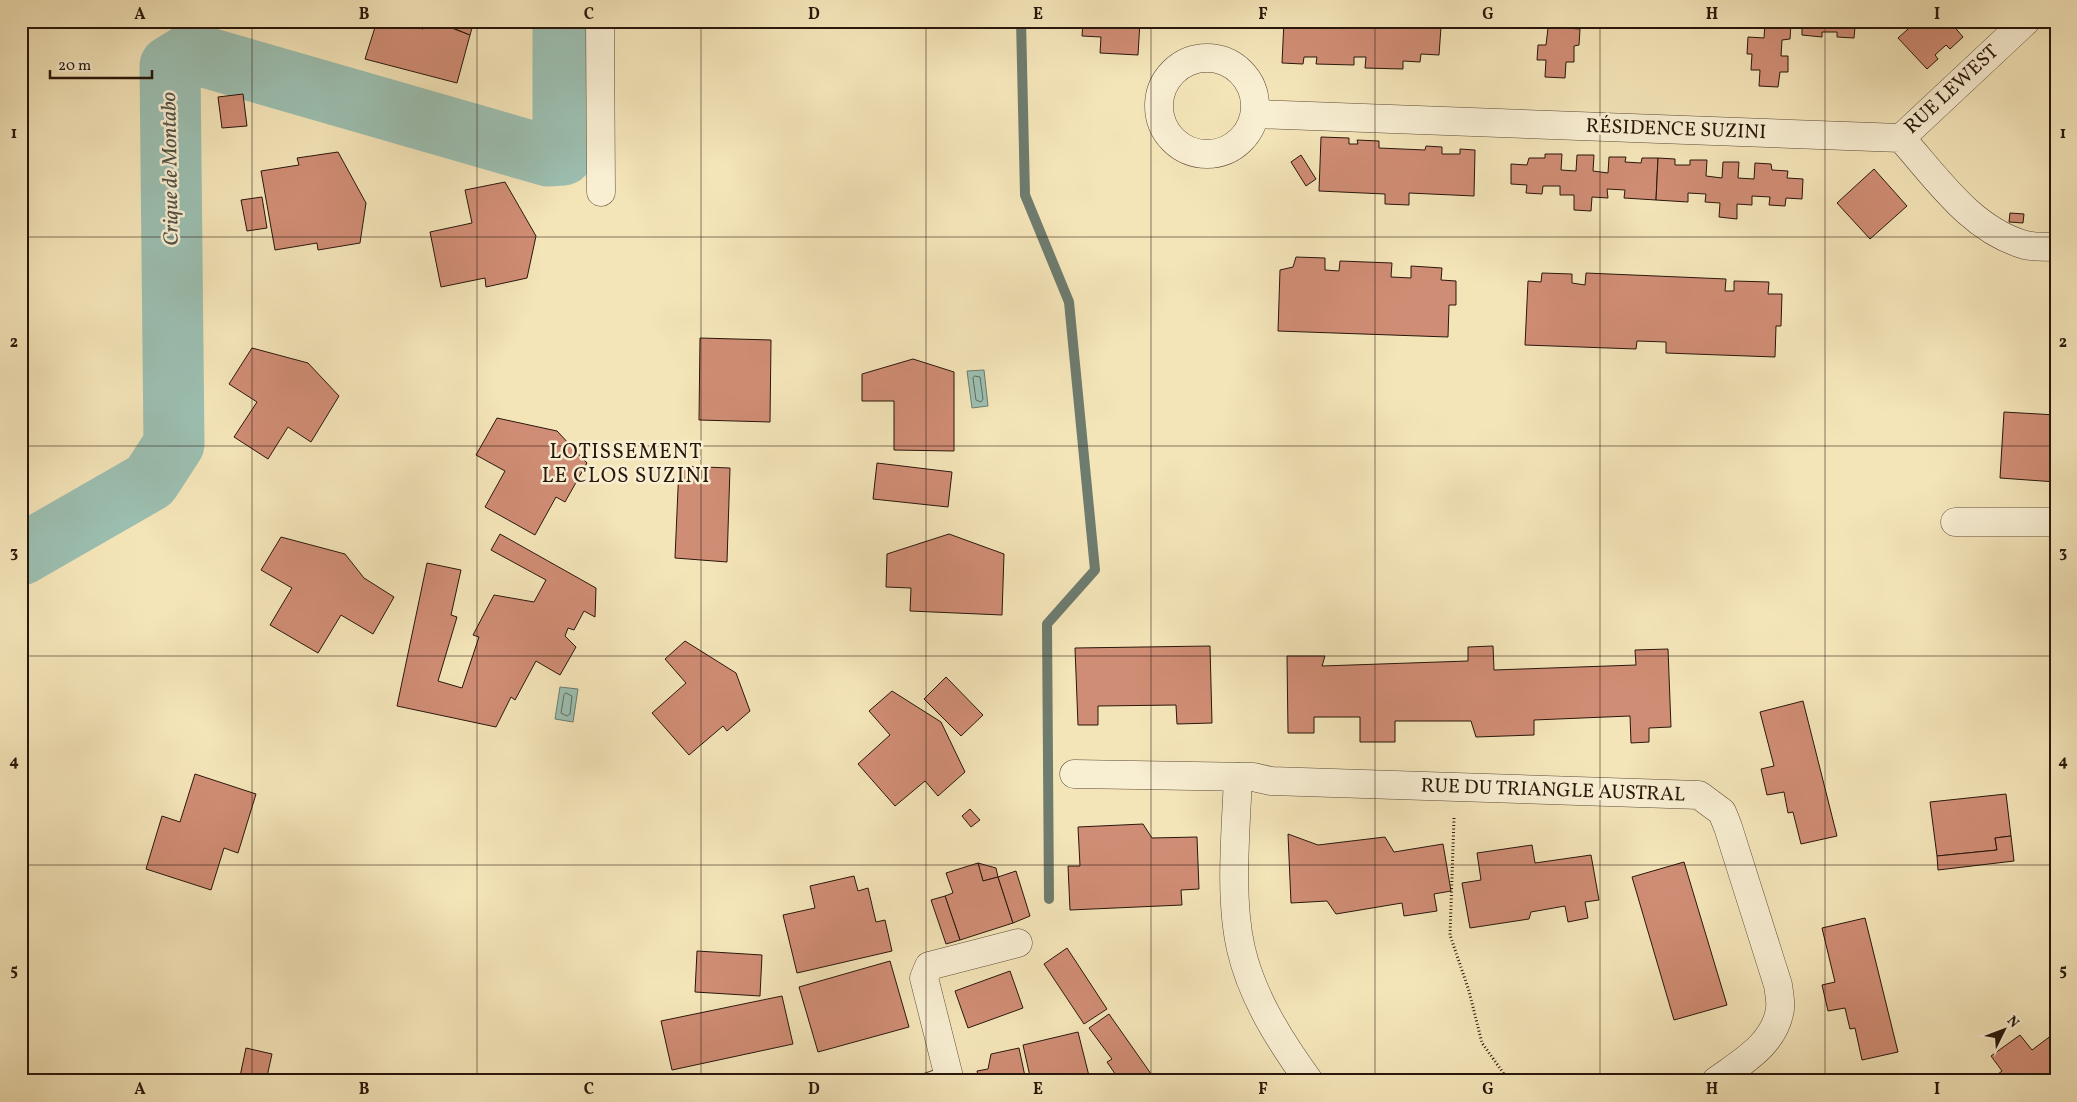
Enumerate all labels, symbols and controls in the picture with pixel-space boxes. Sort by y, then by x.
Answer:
text: A [134,4,146,26]
text: B [359,4,370,26]
text: C [584,4,594,26]
text: D [808,4,820,26]
text: E [1033,4,1043,26]
text: F [1258,4,1268,26]
text: G [1482,4,1494,26]
text: H [1706,4,1718,26]
text: I [1934,4,1940,26]
street label: RUE LEWEST [1899,39,2006,141]
scale bar [50,48,152,80]
text: 20 m [58,56,91,77]
water label: Crique de Montabo [155,91,187,246]
street label: RÉSIDENCE SUZINI [1585,113,1767,147]
text: 1 [11,123,17,145]
text: 1 [2060,123,2066,145]
text: 2 [10,332,18,354]
text: 2 [2059,332,2067,354]
district label: LOTISSEMENT LE CLOS SUZINI [542,438,710,491]
text: 3 [10,542,18,564]
text: 3 [2059,542,2067,564]
text: 4 [9,751,19,773]
text: 4 [2058,751,2068,773]
street label: RUE DU TRIANGLE AUSTRAL [1420,772,1686,810]
text: 5 [10,960,18,982]
text: 5 [2059,960,2067,982]
north arrow [1980,1004,2030,1054]
text: N [2002,1012,2023,1032]
text: A [134,1079,146,1101]
text: B [359,1079,370,1101]
text: C [584,1079,594,1101]
text: D [808,1079,820,1101]
text: E [1033,1079,1043,1101]
text: F [1258,1079,1268,1101]
text: G [1482,1079,1494,1101]
text: H [1706,1079,1718,1101]
text: I [1934,1079,1940,1101]

